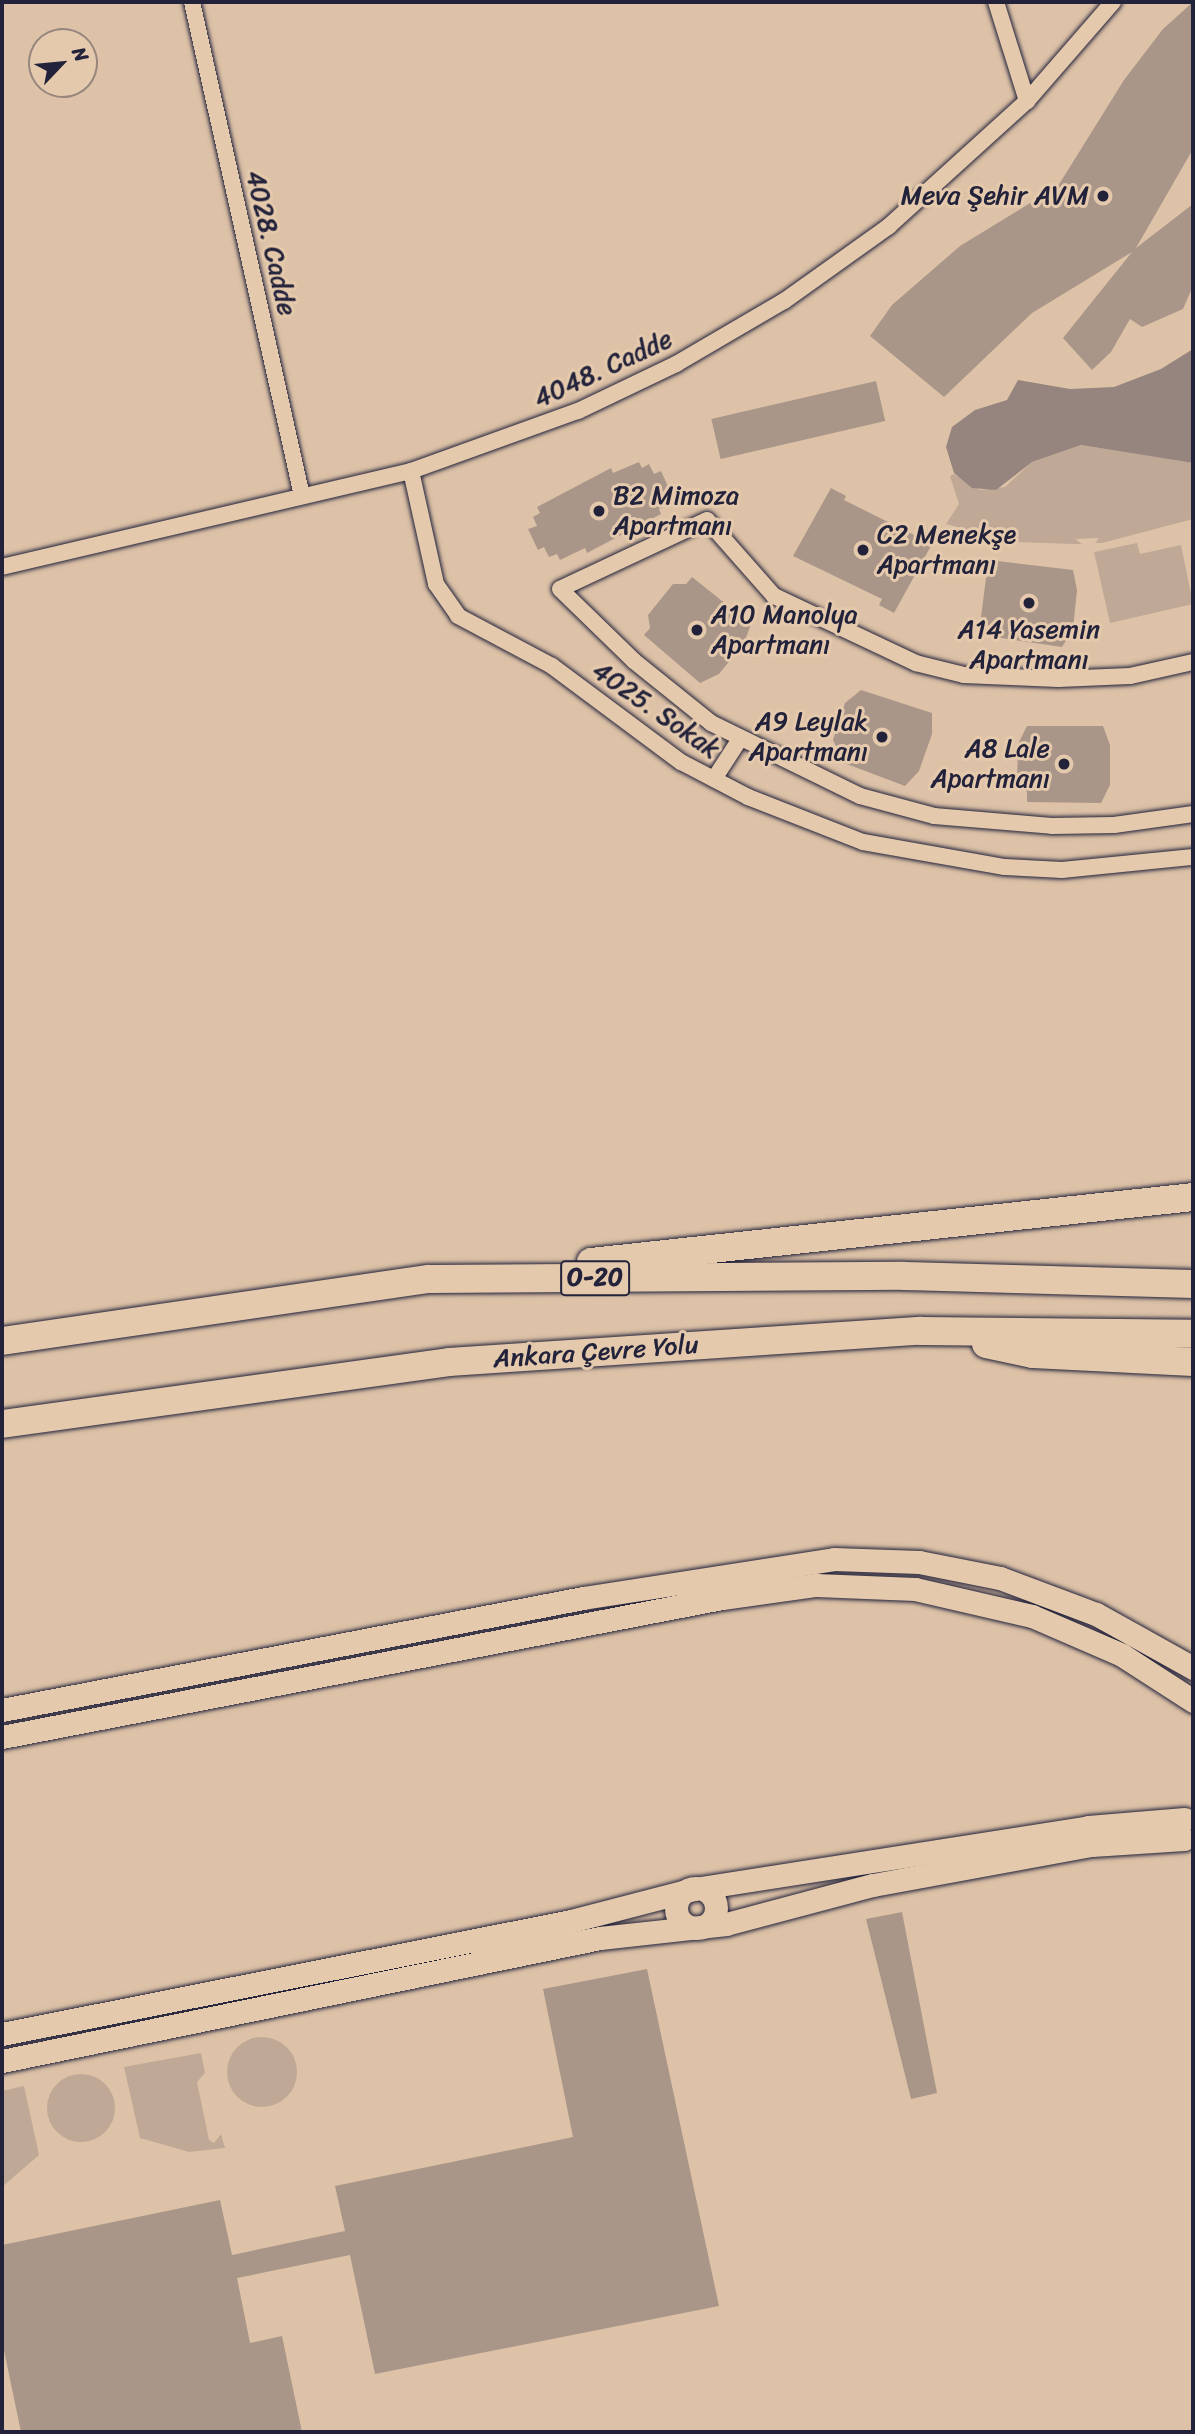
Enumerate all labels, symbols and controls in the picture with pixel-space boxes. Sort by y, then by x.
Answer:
north arrow [28,28,98,98]
text: N [63,41,98,68]
street label: 4028. Cadde [239,167,303,319]
place label: Meva Şehir AVM [900,180,1089,212]
marker: Meva Şehir AVM [1095,188,1111,204]
street label: 4048. Cadde [529,323,677,415]
place label: B2 Mimoza Apartmanı [613,480,738,542]
marker: B2 Mimoza Apartmanı [591,503,607,519]
place label: C2 Menekşe Apartmanı [877,519,1015,580]
marker: C2 Menekşe Apartmanı [855,542,871,558]
marker: A14 Yasemin Apartmanı [1021,595,1037,611]
place label: A10 Manolya Apartmanı [711,599,858,660]
place label: A14 Yasemin Apartmanı [958,614,1100,676]
marker: A10 Manolya Apartmanı [689,622,705,638]
street label: 4025. Sokak [586,655,726,765]
place label: A9 Leylak Apartmanı [749,706,868,768]
marker: A9 Leylak Apartmanı [874,729,890,745]
place label: A8 Lale Apartmanı [931,733,1050,794]
marker: A8 Lale Apartmanı [1056,756,1072,772]
road number: O-20 [560,1258,630,1298]
street label: Ankara Çevre Yolu [492,1329,700,1375]

